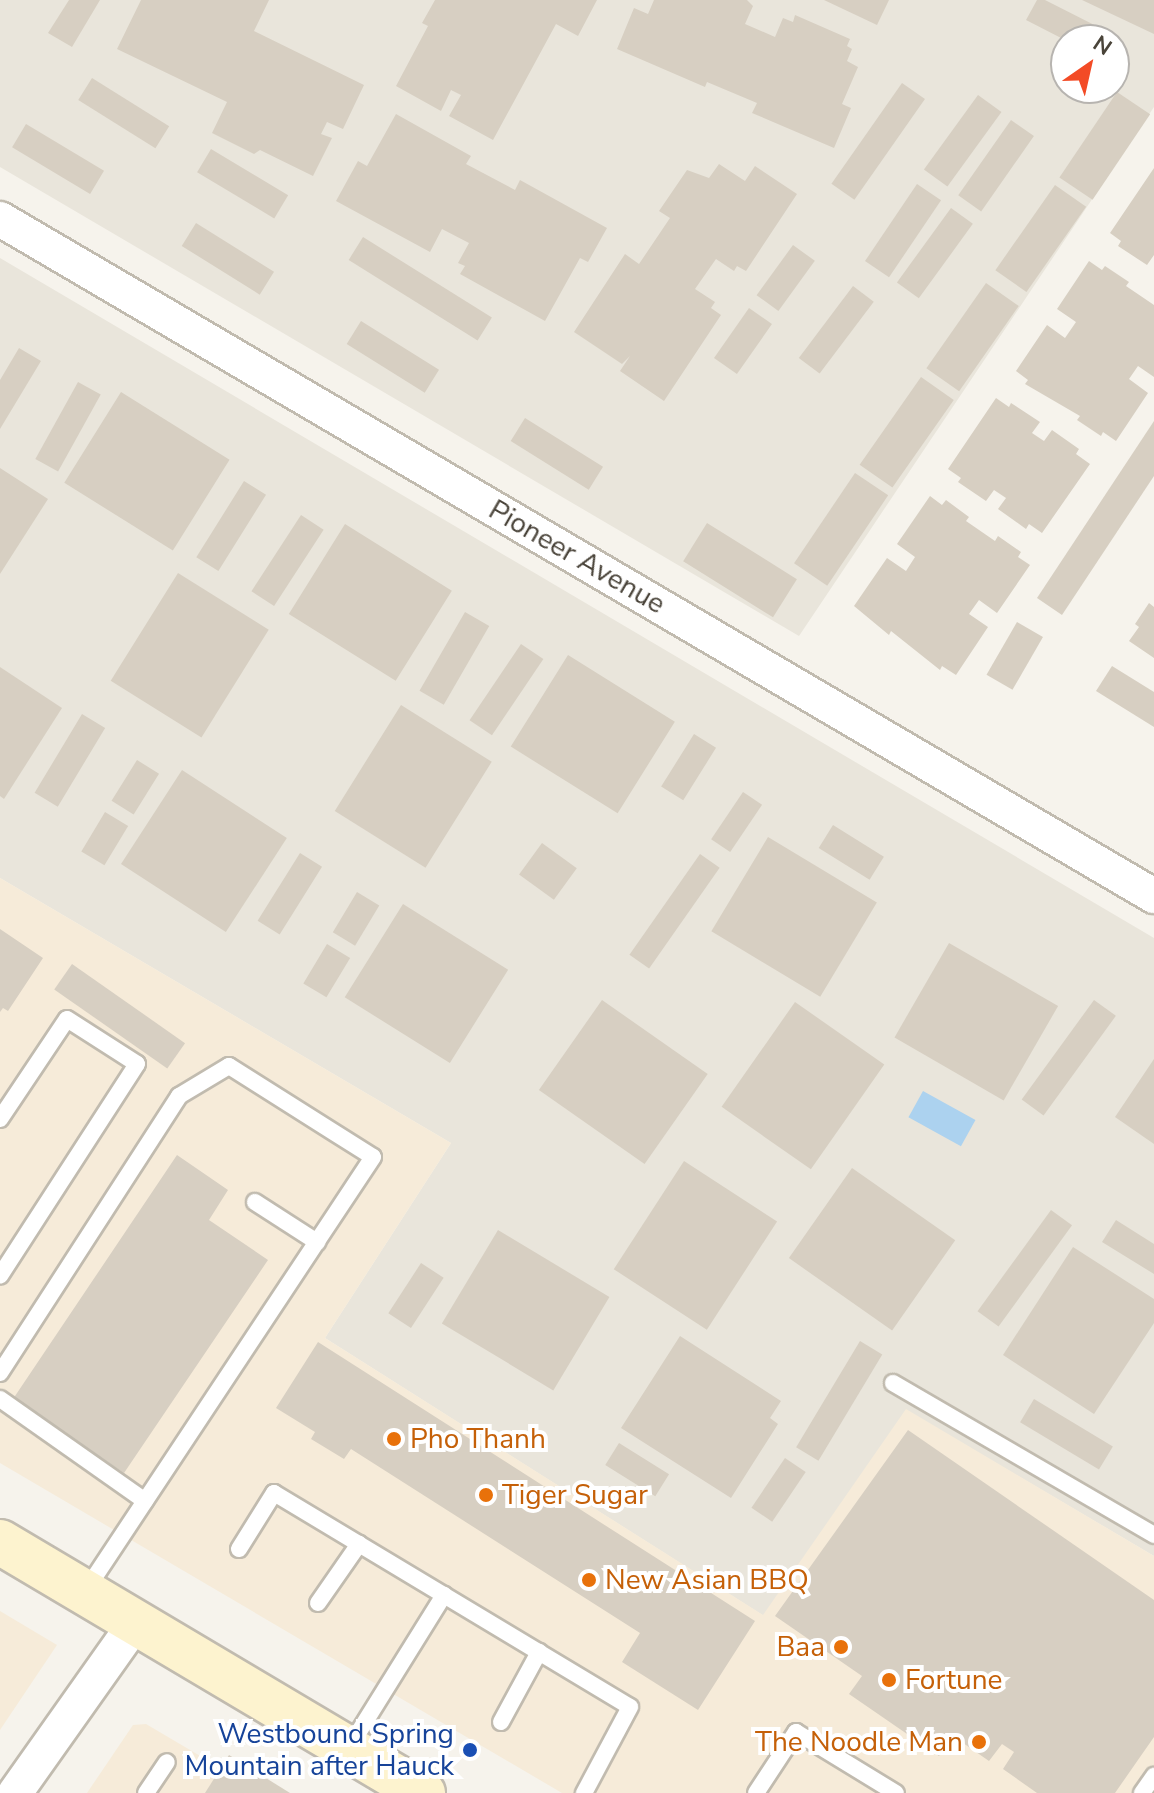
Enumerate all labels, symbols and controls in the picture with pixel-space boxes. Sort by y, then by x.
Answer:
north arrow [1050,24,1130,104]
text: N [1087,29,1118,63]
street label: Pioneer Avenue [483,493,671,621]
place label: Pho Thanh [410,1422,546,1456]
marker: Pho Thanh [385,1430,403,1448]
place label: Tiger Sugar [502,1478,648,1512]
marker: Tiger Sugar [477,1486,495,1504]
place label: New Asian BBQ [605,1563,809,1597]
marker: New Asian BBQ [580,1571,598,1589]
place label: Baa [776,1630,825,1664]
marker: Baa [832,1638,850,1656]
place label: Fortune [905,1663,1002,1697]
marker: Fortune [880,1671,898,1689]
place label: Westbound Spring Mountain after Hauck [185,1717,454,1783]
place label: The Noodle Man [755,1725,963,1759]
marker: The Noodle Man [970,1733,988,1751]
marker: Westbound Spring Mountain after Hauck [461,1741,479,1759]

